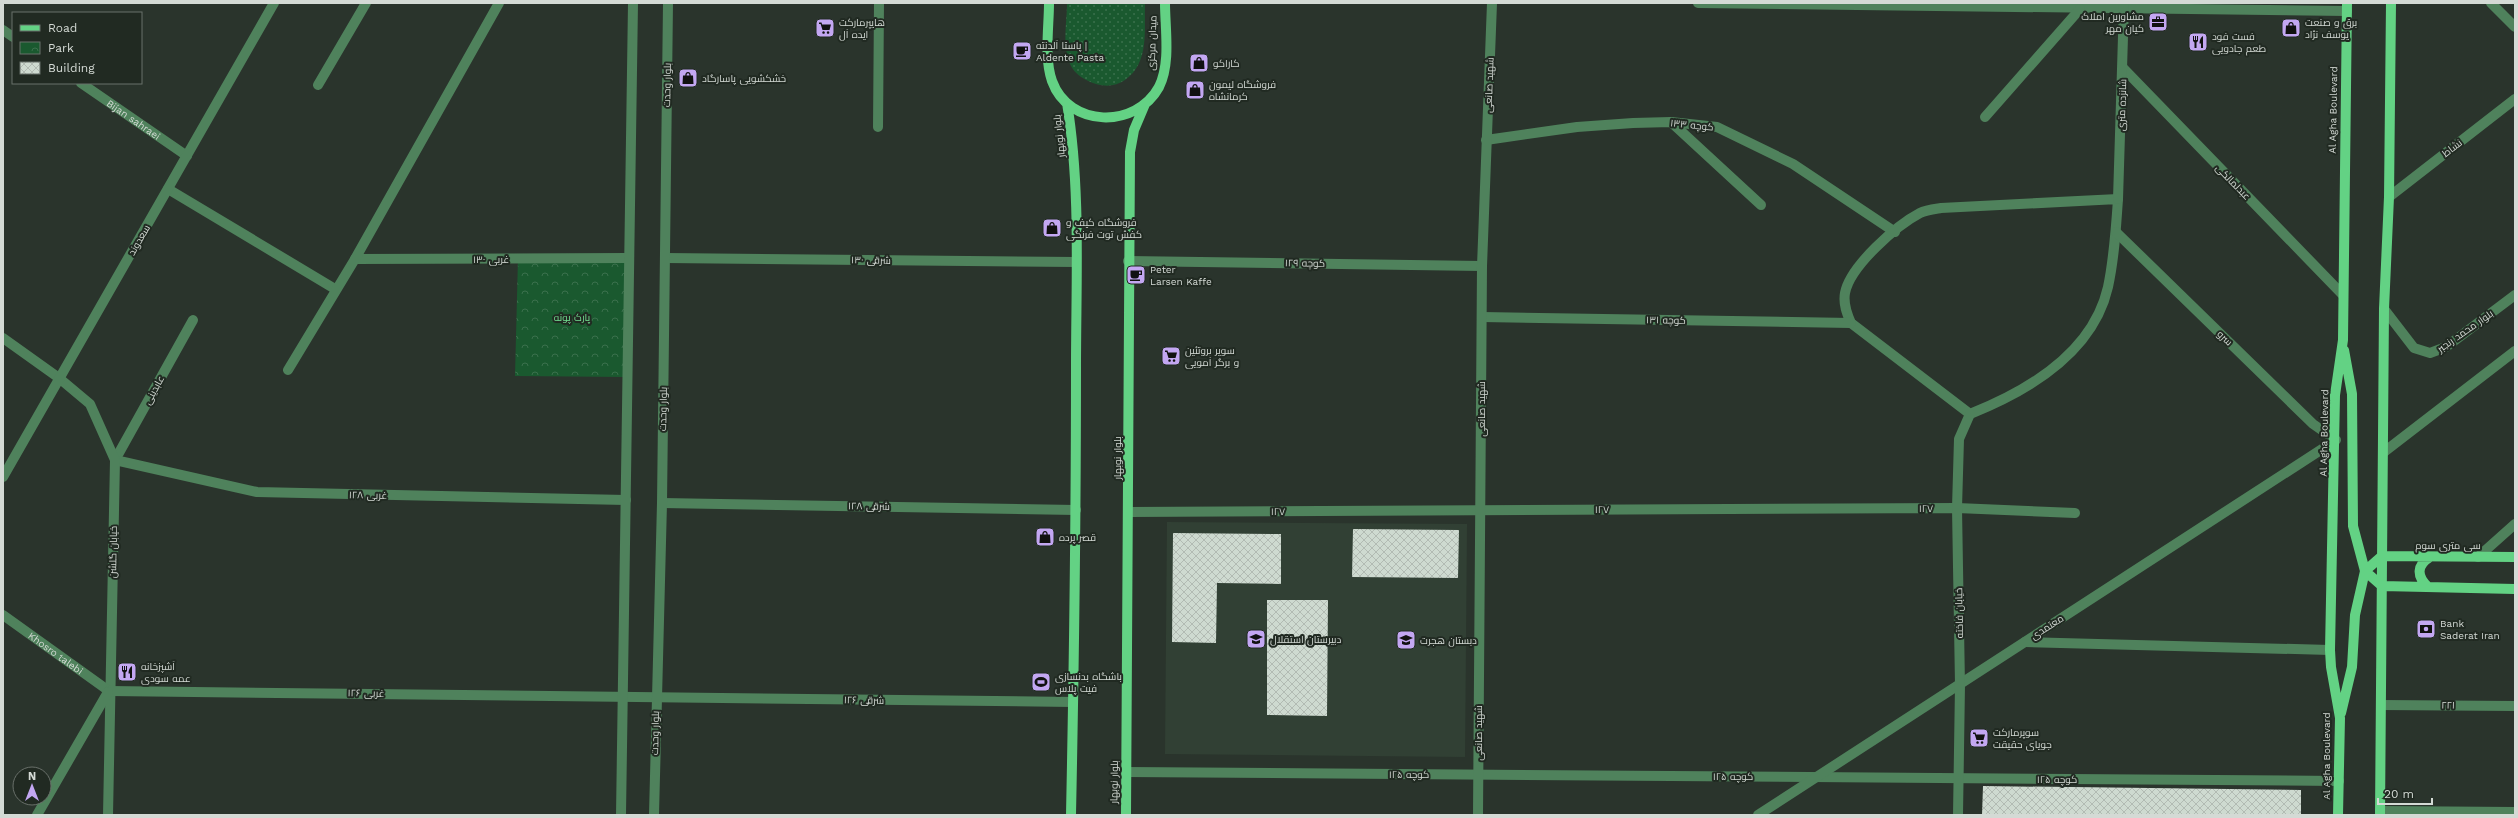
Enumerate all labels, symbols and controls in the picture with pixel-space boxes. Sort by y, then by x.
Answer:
place label: مشاورین املاک کیان مهر [2081,11,2144,35]
office icon: مشاورین املاک کیان مهر [2147,11,2169,33]
legend [12,12,142,84]
street label: میدان مرکزی [1146,15,1159,71]
supermarket icon: هایپرمارکت ایده آل [814,17,836,39]
place label: هایپرمارکت ایده آل [839,17,885,41]
shop icon: برق و صنعت یوسف نژاد [2280,17,2302,39]
place label: برق و صنعت یوسف نژاد [2305,17,2357,40]
text: Road [48,21,77,35]
restaurant icon: فست فود طعم جادویی [2187,31,2209,53]
place label: فست فود طعم جادویی [2212,31,2266,56]
cafe icon: پاستا آلدنته | Aldente Pasta [1011,40,1033,62]
place label: پاستا آلدنته | Aldente Pasta [1036,40,1104,63]
text: Park [48,41,74,55]
shop icon: کاراکو [1188,52,1210,74]
street label: شهید صانعی [1483,57,1496,113]
place label: کاراکو [1213,58,1240,69]
text: Building [48,61,95,75]
street label: بلوار وحدت [661,63,673,107]
street label: Al Agha Boulevard [2327,66,2339,154]
shop icon: خشکشویی پاسارگاد [677,67,699,89]
place label: خشکشویی پاسارگاد [702,73,786,85]
shop icon: فروشگاه لیمون کرمانشاه [1184,79,1206,101]
place label: فروشگاه لیمون کرمانشاه [1209,79,1276,102]
street label: شانزده متری [2116,79,2129,131]
street label: Bijan sahraei [105,97,163,142]
street label: بلوار نوبهار [1051,114,1068,159]
street label: کوچه ۱۳۳ [1670,117,1714,134]
street label: نشاط [2440,137,2464,159]
street label: عبدلمالکی [2213,162,2253,203]
shop icon: فروشگاه کیف و کفش توت فرنگی [1041,217,1063,239]
place label: فروشگاه کیف و کفش توت فرنگی [1066,217,1142,241]
street label: سعدوند [126,223,152,257]
street label: ۱۳۰ غربی [473,254,509,266]
street label: ۱۳۰ شرقی [851,254,891,267]
street label: کوچه ۱۲۹ [1285,257,1325,270]
cafe icon: Peter Larsen Kaffe [1125,264,1147,286]
place label: Peter Larsen Kaffe [1150,264,1212,287]
street label: بلوار محمد رنجبر [2434,308,2495,355]
park label: پارک پونه [554,312,591,324]
street label: کوچه ۱۳۱ [1646,314,1686,327]
street label: سرو [2215,328,2235,348]
supermarket icon: سوپر پروتئین و برگر آمویی [1160,345,1182,367]
place label: سوپر پروتئین و برگر آمویی [1185,345,1239,369]
street label: عابدینی [142,374,167,407]
street label: شهید صانعی [1476,381,1488,437]
street label: بلوار وحدت [657,387,669,431]
street label: Al Agha Boulevard [2318,389,2330,477]
street label: بلوار نوبهار [1112,436,1124,481]
street label: ۱۲۸ غربی [349,489,387,502]
street label: ۱۲۸ شرقی [848,500,890,513]
street label: ۱۲۷ [1919,503,1933,514]
street label: ۱۲۷ [1595,504,1609,515]
street label: ۱۲۷ [1271,506,1285,517]
street label: خیابان گلشن [107,526,120,578]
shop icon: قصر پرده [1034,526,1056,548]
place label: قصر پرده [1059,532,1096,544]
street label: سی متری سوم [2415,540,2481,553]
street label: خیابان فاخته [1953,588,1966,638]
street label: معتمدی [2029,612,2066,642]
bank icon: Bank Saderat Iran [2415,618,2437,640]
place label: Bank Saderat Iran [2440,618,2500,641]
school or university icon: دبیرستان استقلال [1245,628,1267,650]
school or university icon: دبستان هجرت [1395,629,1417,651]
street label: Khosro talebi [26,630,85,676]
place label: دبیرستان استقلال [1270,634,1342,646]
place label: دبستان هجرت [1420,635,1477,647]
restaurant icon: آشپزخانه عمه سودی [116,661,138,683]
place label: آشپزخانه عمه سودی [141,661,191,685]
sports icon: باشگاه بدنسازی فیت پلاس [1030,671,1052,693]
place label: باشگاه بدنسازی فیت پلاس [1055,671,1122,695]
street label: ۱۲۶ غربی [347,687,385,700]
street label: ۱۲۶ شرقی [844,694,884,707]
street label: ۲۲۱ [2441,699,2455,711]
street label: شهید صانعی [1473,705,1485,761]
street label: بلوار وحدت [649,711,661,755]
street label: Al Agha Boulevard [2321,712,2332,800]
supermarket icon: سوپرمارکت جویای حقیقت [1968,727,1990,749]
place label: سوپرمارکت جویای حقیقت [1993,727,2052,751]
street label: بلوار نوبهار [1108,760,1121,805]
north arrow [12,766,52,806]
street label: کوچه ۱۲۵ [1389,769,1429,781]
text: N [28,770,36,783]
street label: کوچه ۱۲۵ [1713,771,1753,783]
street label: کوچه ۱۲۵ [2037,774,2077,786]
scale bar [2378,780,2432,806]
text: 20 m [2384,787,2414,801]

